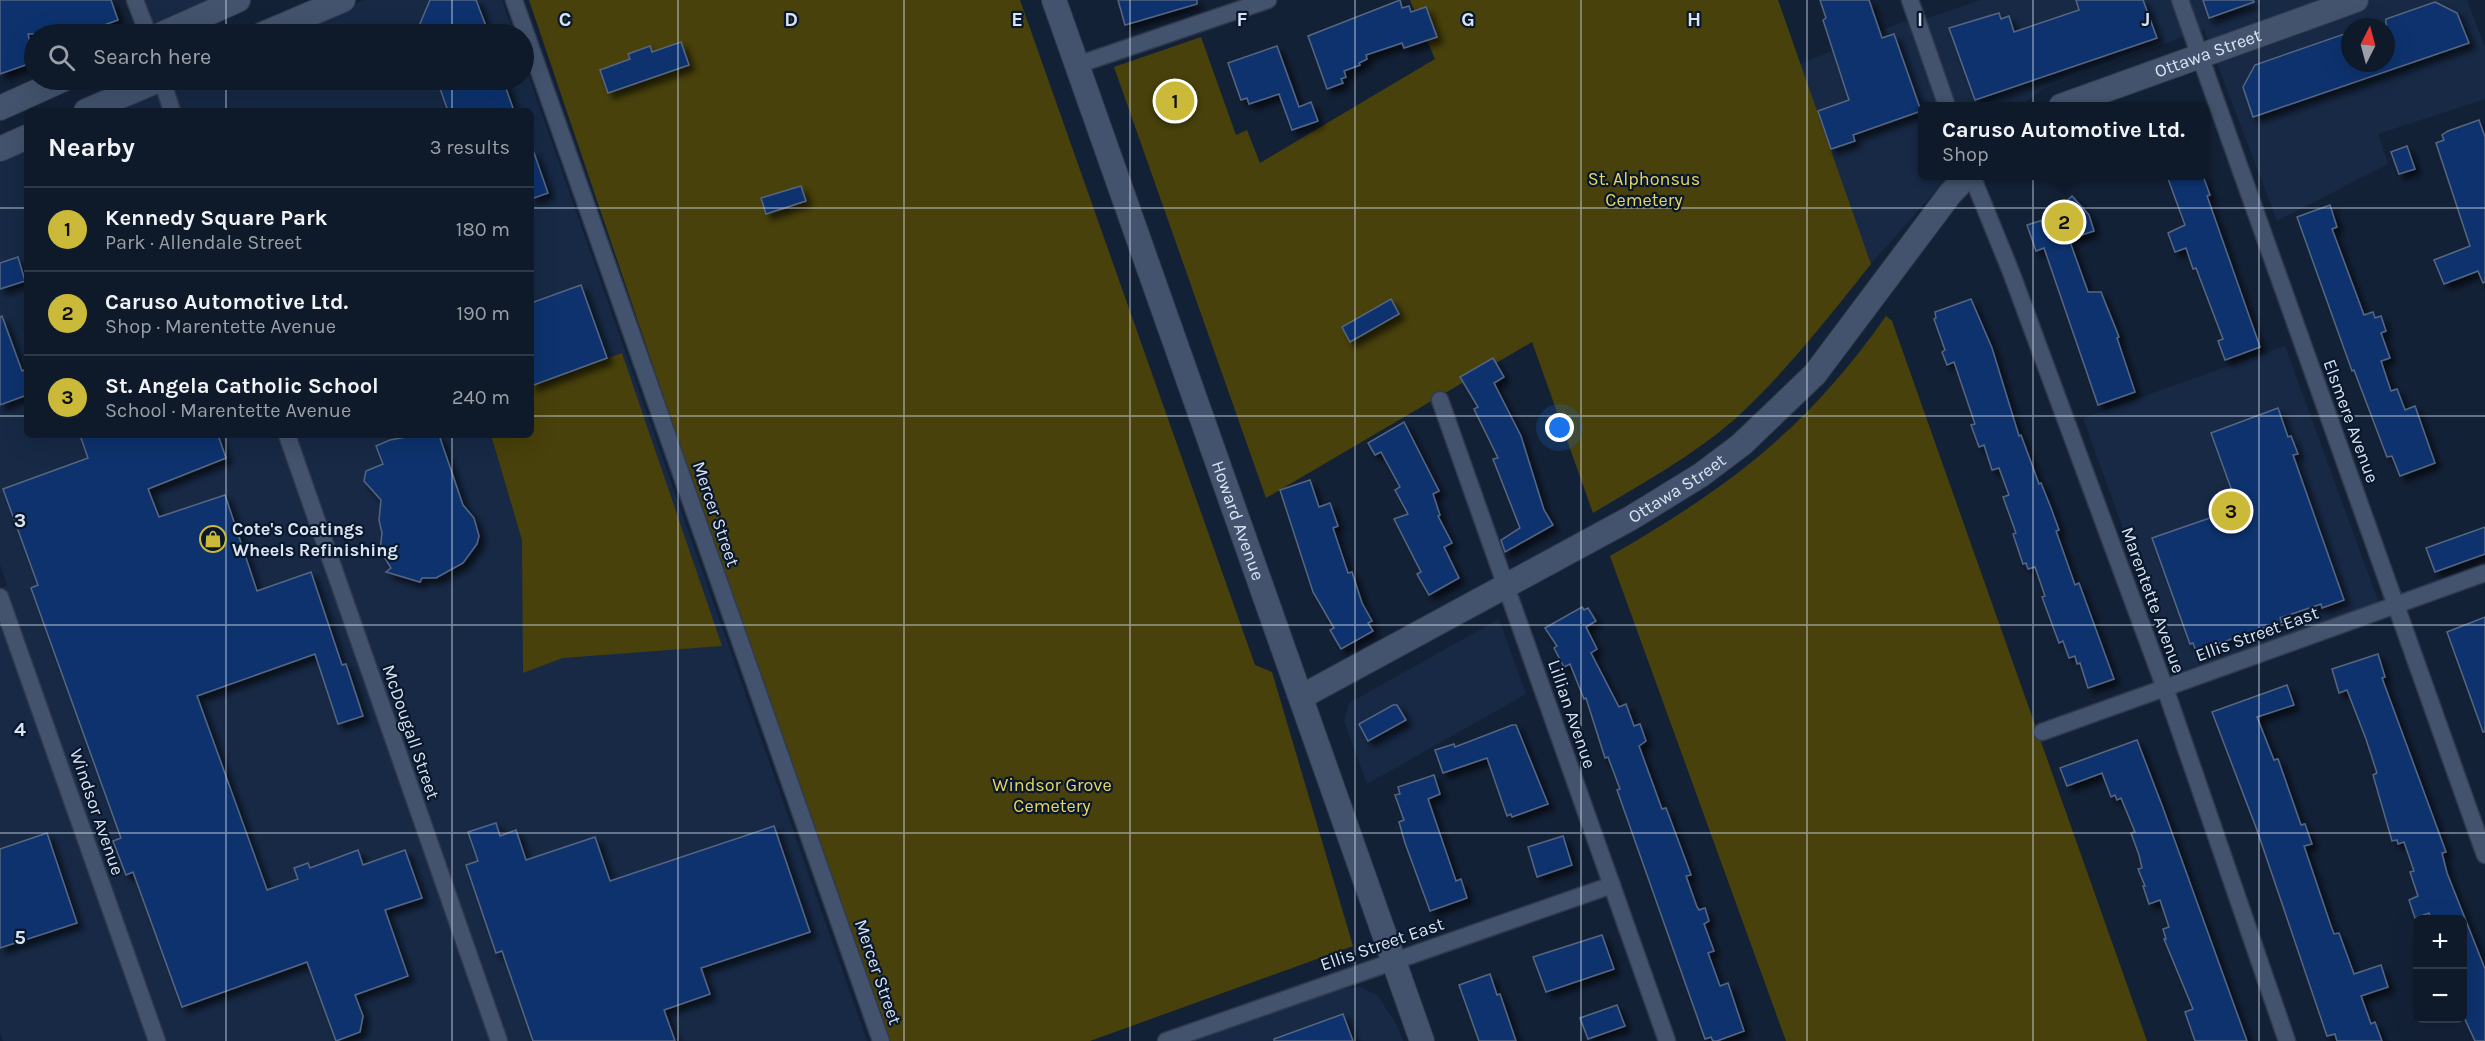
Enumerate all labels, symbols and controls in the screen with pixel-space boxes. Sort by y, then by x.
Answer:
text: C [559,8,571,31]
text: D [784,8,798,31]
text: E [1011,8,1023,31]
text: F [1237,8,1248,31]
text: G [1461,8,1475,31]
text: H [1687,8,1701,31]
text: I [1917,8,1923,31]
text: J [2142,8,2150,31]
north arrow [2341,18,2395,72]
search box [24,24,534,90]
street label: Ottawa Street [2151,24,2264,83]
icon: search [45,41,78,74]
text: Search here [93,44,211,70]
pin: 1 [1156,78,1194,124]
popup [1918,102,2209,180]
text: Caruso Automotive Ltd. [1942,117,2185,143]
text: Nearby [48,132,135,163]
text: 3 results [430,136,510,159]
text: Shop [1942,143,1989,166]
park label: St. Alphonsus Cemetery [1588,168,1700,211]
pin: 2 [2044,200,2084,244]
text: Kennedy Square Park [105,205,328,231]
text: 1 [64,218,71,241]
text: 180 m [456,218,510,241]
text: Park · Allendale Street [105,231,302,254]
text: Caruso Automotive Ltd. [105,289,348,315]
text: 2 [61,302,74,325]
text: 190 m [456,302,510,325]
text: Shop · Marentette Avenue [105,315,336,338]
street label: Elsmere Avenue [2318,356,2384,486]
text: St. Angela Catholic School [105,373,379,399]
text: 3 [61,386,74,409]
text: 240 m [452,386,510,409]
text: School · Marentette Avenue [105,399,351,422]
your location [1545,413,1574,442]
street label: Ottawa Street [1624,449,1730,528]
street label: Howard Avenue [1207,458,1269,583]
street label: Mercer Street [688,459,744,570]
pin: 3 [2212,488,2250,534]
text: 3 [14,509,26,532]
place label: Cote's Coatings Wheels Refinishing [232,518,398,561]
shop icon: Cote's Coatings Wheels Refinishing [198,524,228,554]
street label: Marentette Avenue [2116,524,2190,676]
street label: Ellis Street East [2193,601,2322,666]
street label: Lillian Avenue [1543,657,1601,771]
street label: McDougall Street [378,662,444,802]
text: 4 [14,718,26,741]
street label: Windsor Avenue [65,746,129,878]
park label: Windsor Grove Cemetery [992,774,1112,817]
street label: Ellis Street East [1317,912,1447,975]
map controls [2413,915,2467,1023]
button: + [2413,915,2467,969]
street label: Mercer Street [850,917,906,1028]
text: 5 [14,926,26,949]
button: − [2413,969,2467,1023]

